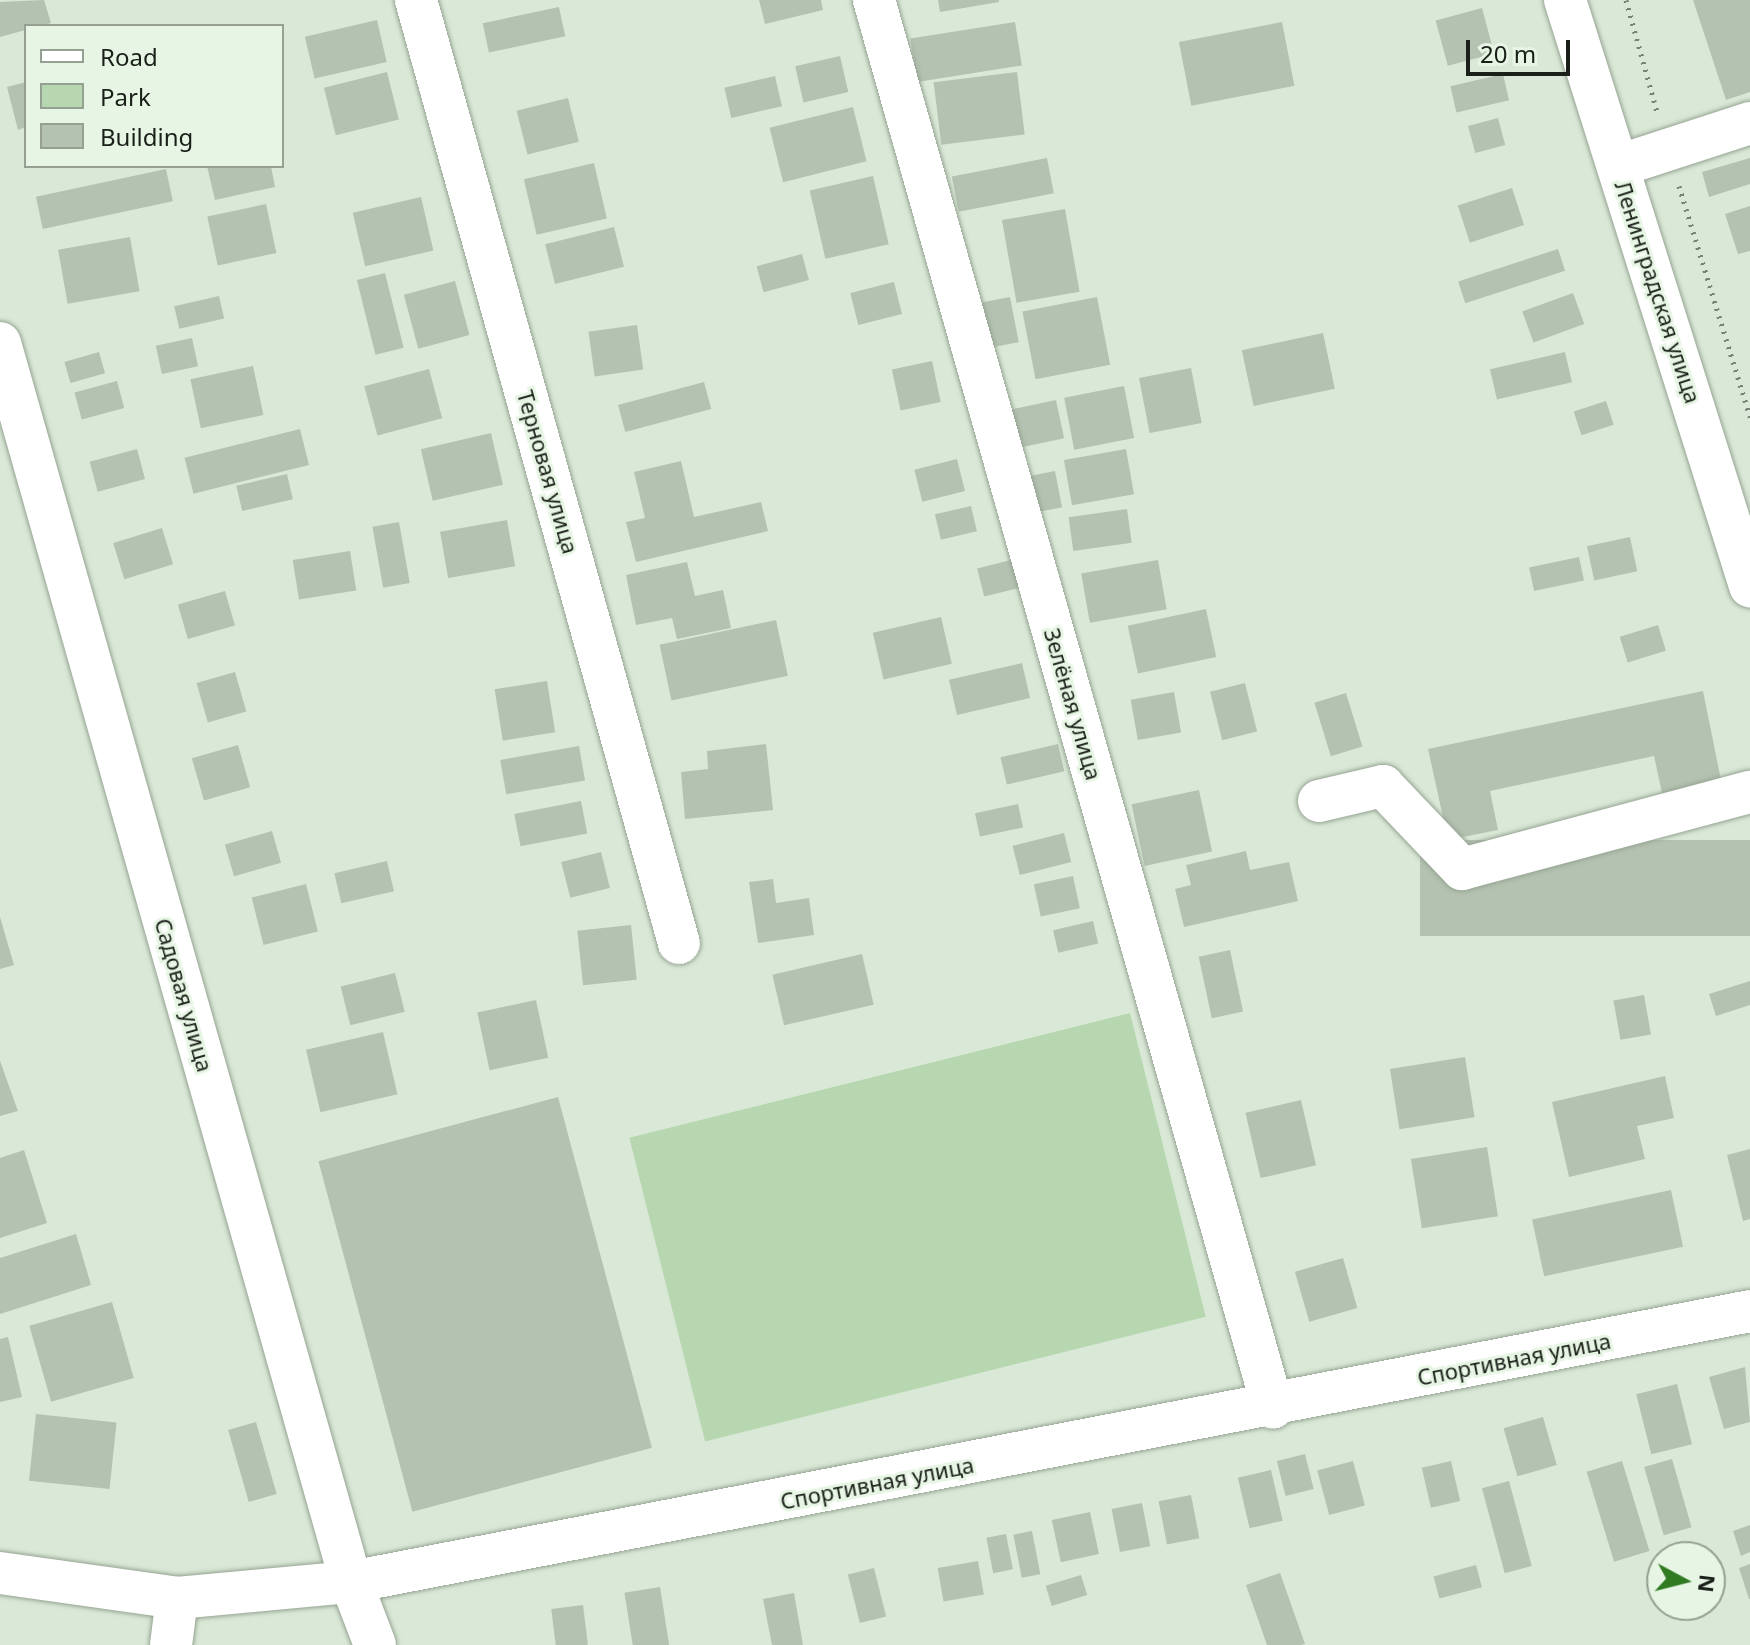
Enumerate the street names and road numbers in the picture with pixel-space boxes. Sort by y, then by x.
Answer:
street label: Ленинградская улица [1610,178,1706,406]
street label: Терновая улица [512,387,584,557]
street label: Зелёная улица [1039,625,1107,783]
street label: Садовая улица [150,915,218,1075]
street label: Спортивная улица [1415,1327,1613,1391]
street label: Спортивная улица [778,1451,976,1515]

